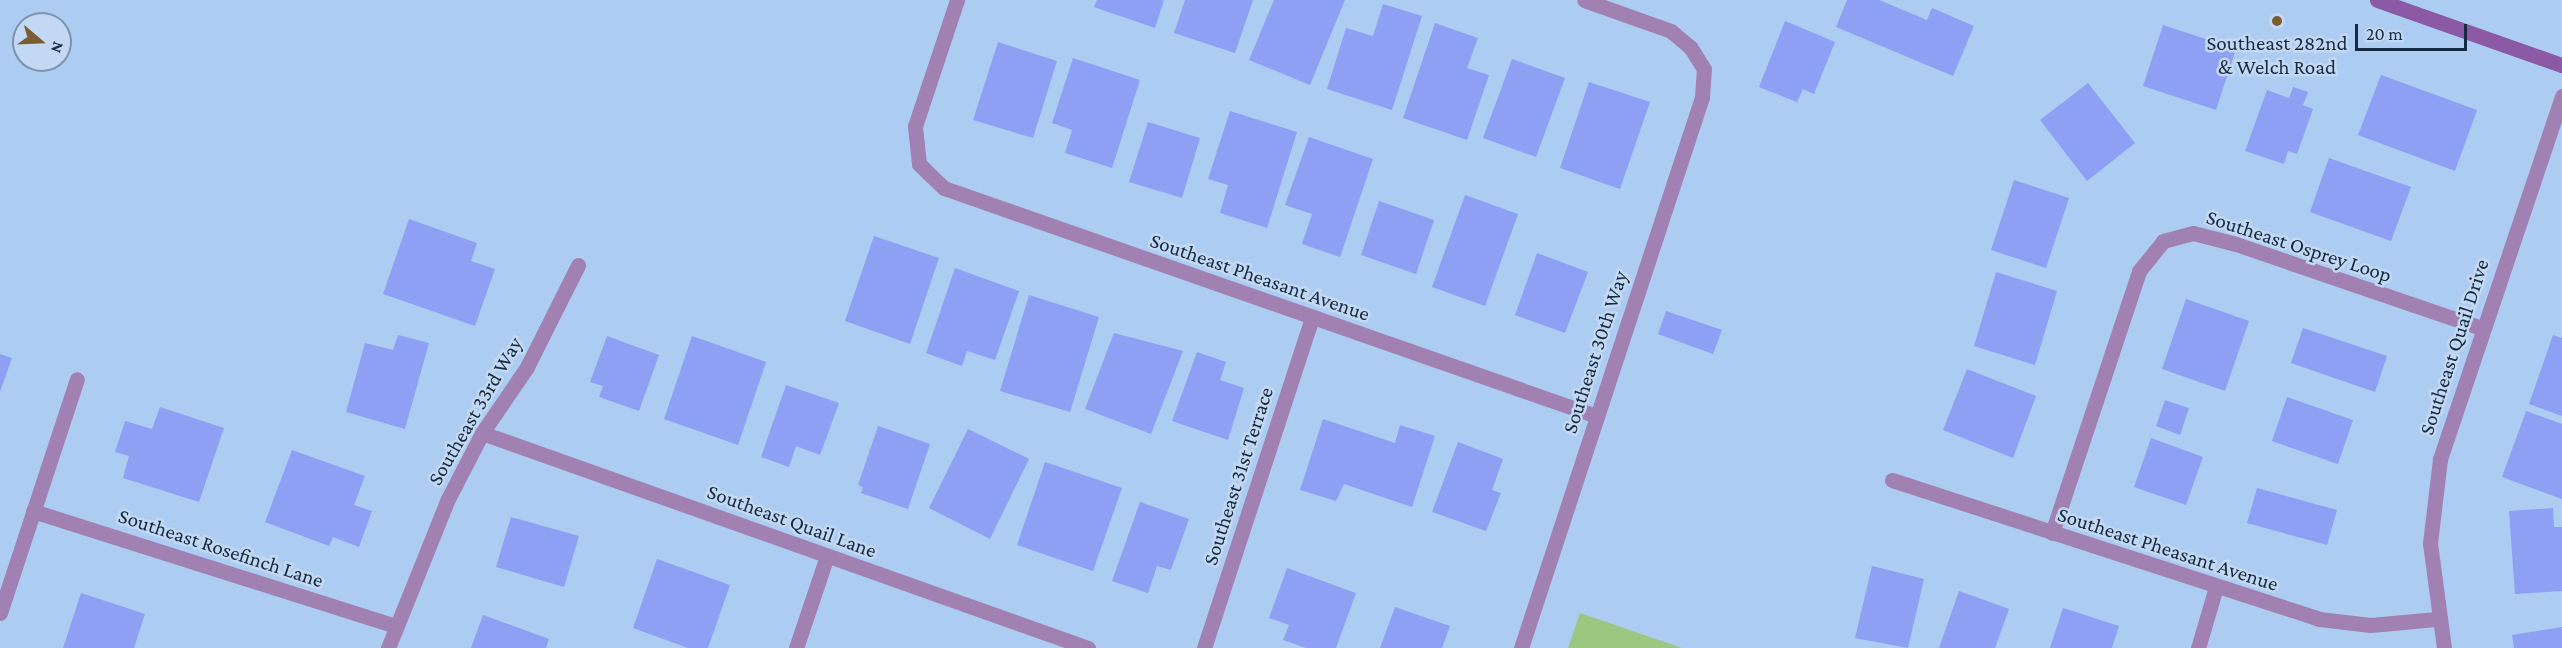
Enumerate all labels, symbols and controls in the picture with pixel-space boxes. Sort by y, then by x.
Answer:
north arrow [12,12,72,72]
scale bar [2358,12,2470,50]
marker: Southeast 282nd & Welch Road [2270,14,2284,28]
text: 20 m [2366,24,2403,44]
place label: Southeast 282nd & Welch Road [2206,30,2348,80]
text: N [48,39,67,55]
street label: Southeast Osprey Loop [2203,204,2395,288]
street label: Southeast Pheasant Avenue [1147,228,1373,326]
street label: Southeast Quail Drive [2414,256,2494,438]
street label: Southeast 30th Way [1557,268,1633,436]
street label: Southeast 33rd Way [422,332,528,490]
street label: Southeast 31st Terrace [1197,384,1279,568]
street label: Southeast Quail Lane [704,479,880,563]
street label: Southeast Pheasant Avenue [2055,501,2281,597]
street label: Southeast Rosefinch Lane [115,503,327,593]

